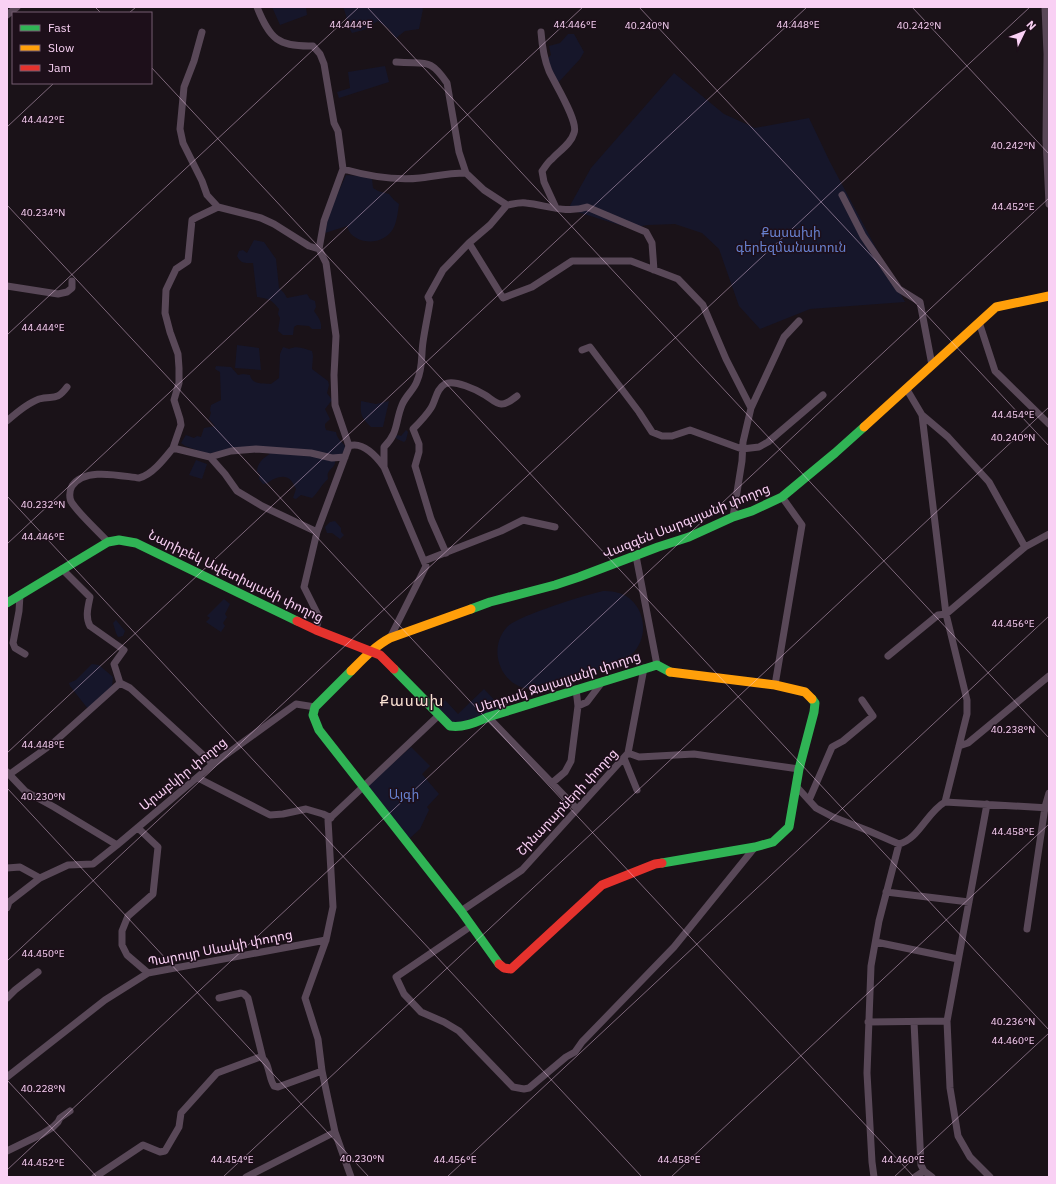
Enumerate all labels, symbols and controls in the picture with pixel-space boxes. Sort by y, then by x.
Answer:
legend [12,12,152,84]
north arrow [1004,12,1044,52]
text: N [1023,17,1039,33]
text: 44.444°E [329,18,373,31]
text: 44.446°E [553,18,597,31]
text: 44.448°E [776,18,820,31]
text: 40.240°N [625,19,669,32]
text: 40.242°N [897,19,941,32]
text: Fast [48,20,71,35]
text: Slow [48,40,74,55]
text: Jam [48,60,71,75]
text: 44.442°E [21,113,65,126]
text: 40.242°N [991,139,1035,152]
text: 44.452°E [991,200,1035,213]
text: 40.234°N [21,206,65,219]
park label: Քասախի գերեզմանատուն [736,224,846,256]
text: 44.444°E [21,321,65,334]
text: 44.454°E [991,408,1035,421]
text: 40.240°N [991,431,1035,444]
street label: Վազգեն Սարգսյանի փողոց [600,480,772,562]
text: 40.232°N [21,498,65,511]
street label: Նարիբեկ Ավետիսյանի փողոց [146,526,326,626]
text: 44.446°E [21,530,65,543]
text: 44.456°E [991,617,1035,630]
street label: Սեդրակ Ջալալյանի փողոց [473,647,643,717]
district label: Քասախ [380,691,444,710]
text: 40.238°N [991,723,1035,736]
street label: Արաբկիր փողոց [136,734,230,814]
text: 44.448°E [21,738,65,751]
street label: Շինարարների փողոց [513,745,621,859]
park label: Այգի [389,786,419,803]
text: 40.230°N [21,790,65,803]
text: 44.458°E [991,825,1035,838]
street label: Պարույր Սևակի փողոց [146,926,294,970]
text: 44.450°E [21,947,65,960]
text: 40.236°N [991,1015,1035,1028]
text: 44.460°E [991,1034,1035,1047]
text: 40.228°N [21,1082,65,1095]
text: 40.230°N [340,1152,384,1165]
text: 44.454°E [210,1153,254,1166]
text: 44.456°E [433,1153,477,1166]
text: 44.458°E [657,1153,701,1166]
text: 44.460°E [881,1153,925,1166]
text: 44.452°E [21,1156,65,1169]

